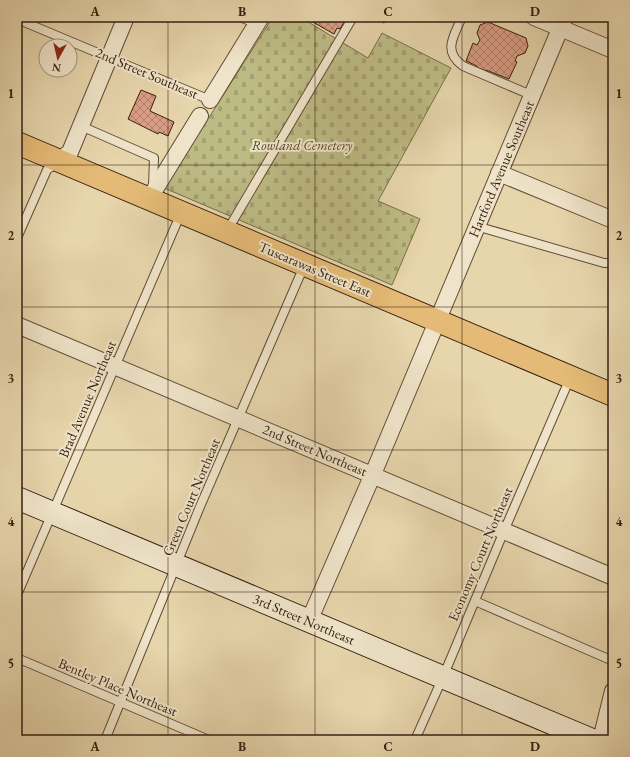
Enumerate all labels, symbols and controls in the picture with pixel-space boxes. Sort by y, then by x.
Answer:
text: A [89,3,100,20]
text: B [238,3,246,20]
text: C [383,3,393,20]
text: D [530,3,540,20]
north arrow [38,38,78,78]
street label: 2nd Street Southeast [93,43,202,103]
text: N [51,60,62,75]
text: 1 [8,85,15,102]
text: 1 [616,85,623,102]
street label: Hartford Avenue Southeast [464,97,538,240]
park label: Rowland Cemetery [252,136,353,154]
text: 2 [8,227,15,244]
text: 2 [616,227,623,244]
street label: Tuscarawas Street East [256,237,374,301]
street label: Brad Avenue Northeast [54,337,120,460]
text: 3 [8,370,15,387]
text: 3 [616,370,623,387]
street label: 2nd Street Northeast [260,420,371,480]
street label: Green Court Northeast [158,435,224,559]
street label: Economy Court Northeast [444,484,517,624]
text: 4 [8,513,15,530]
text: 4 [616,513,623,530]
street label: 3rd Street Northeast [250,589,358,649]
street label: Bentley Place Northeast [56,654,181,720]
text: 5 [8,655,14,672]
text: 5 [616,655,622,672]
text: A [89,738,100,755]
text: B [238,738,246,755]
text: C [383,738,393,755]
text: D [530,738,540,755]

